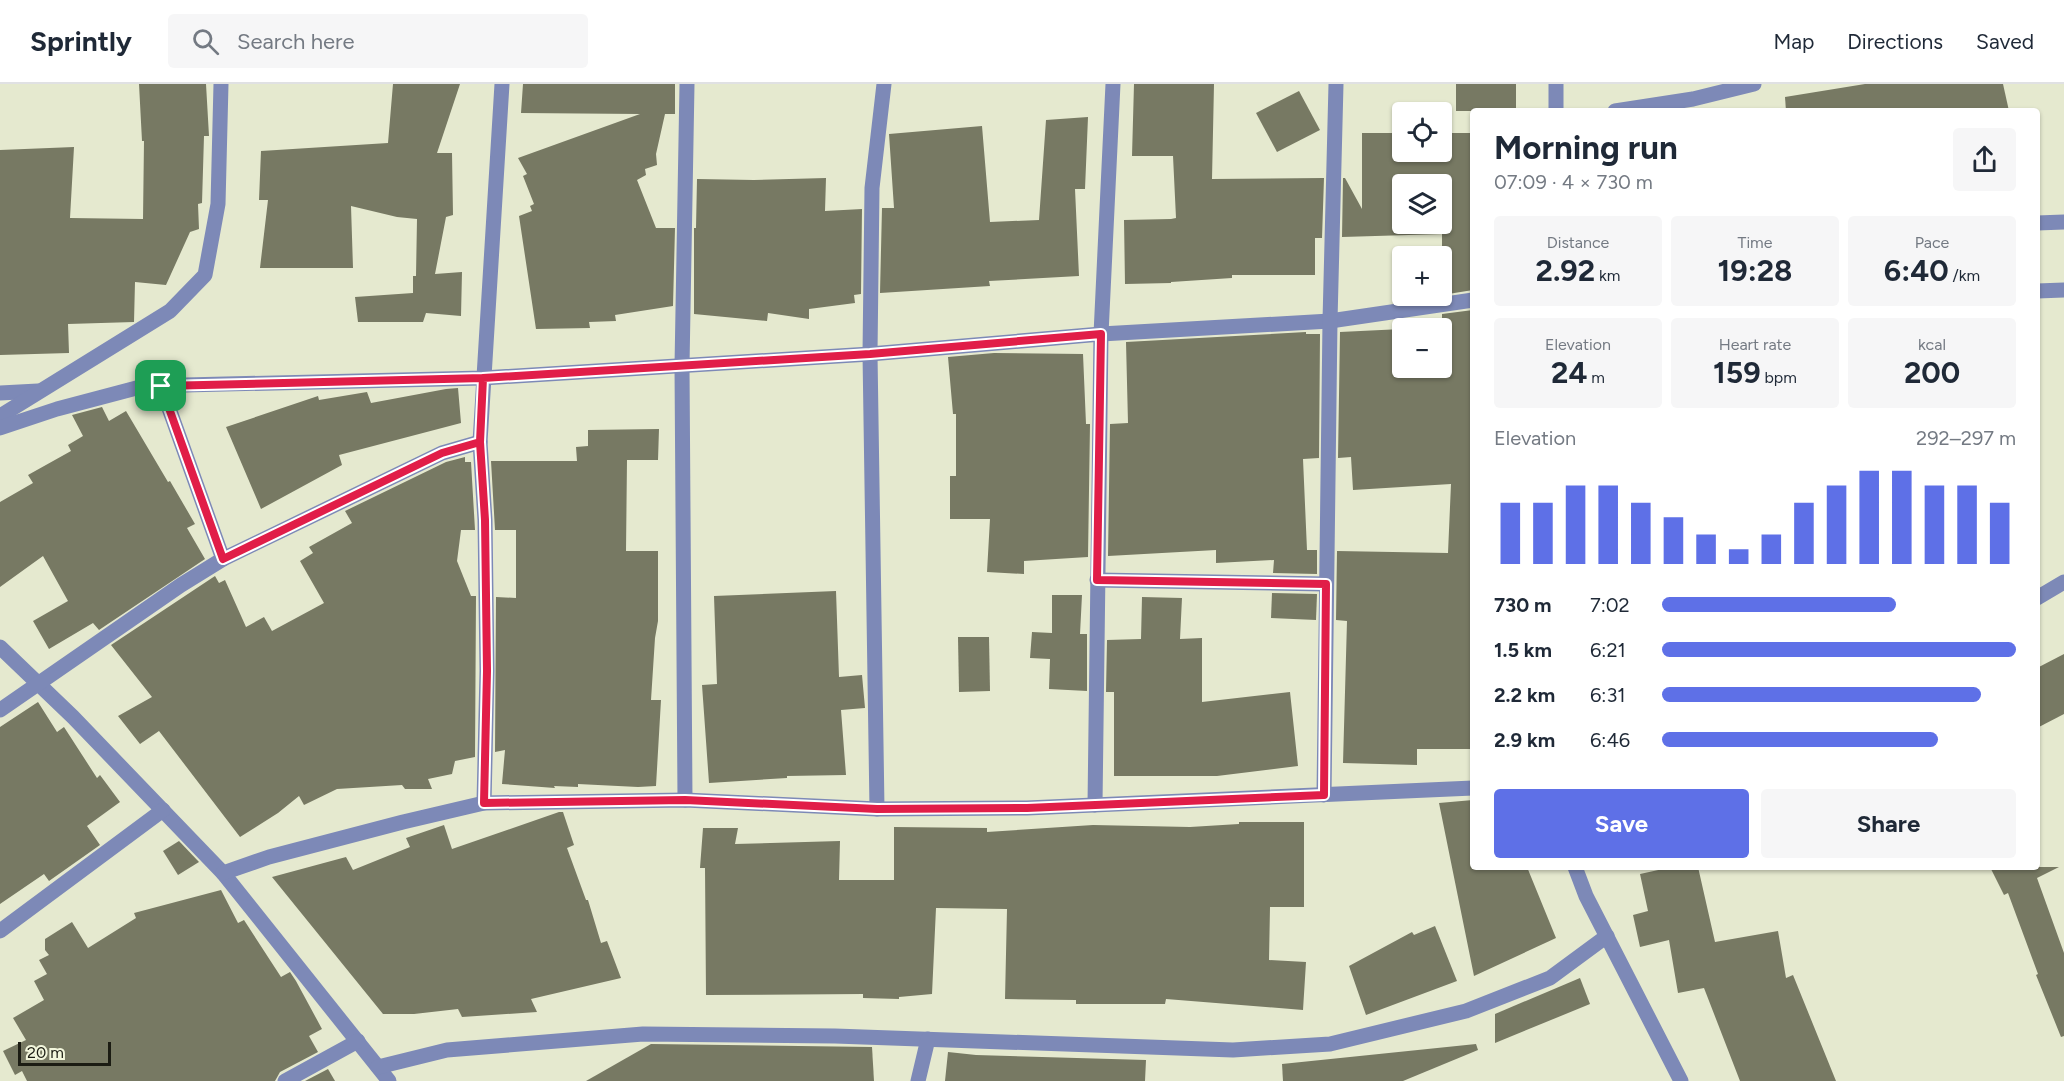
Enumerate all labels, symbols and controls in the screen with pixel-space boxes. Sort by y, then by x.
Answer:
search box [168,14,588,68]
text: Sprintly [30,24,132,58]
icon: search [189,25,222,58]
text: Search here [237,28,354,55]
text: Map [1773,29,1814,54]
text: Directions [1847,29,1943,54]
text: Saved [1976,29,2034,54]
map controls [1392,102,1452,378]
button: locate [1392,102,1452,162]
text: Morning run [1494,128,1678,167]
button: share [1953,128,2016,191]
text: 07:09 · 4 × 730 m [1494,170,1653,194]
button: layers [1392,174,1452,234]
text: Distance [1547,233,1609,252]
text: Time [1738,233,1772,252]
text: Pace [1915,233,1949,252]
button: + [1392,246,1452,306]
text: 2.92 [1536,252,1595,289]
text: 19:28 [1718,252,1792,289]
text: 6:40 [1884,252,1949,289]
text: km [1595,266,1620,285]
text: /km [1949,266,1980,285]
button: − [1392,318,1452,378]
text: Elevation [1545,335,1611,354]
text: Heart rate [1719,335,1791,354]
text: kcal [1918,335,1946,354]
text: 24 [1551,354,1587,391]
text: 159 [1713,354,1761,391]
text: 200 [1904,354,1960,391]
pin [135,360,186,411]
text: m [1587,368,1605,387]
text: bpm [1761,368,1797,387]
icon: arrive [144,369,177,402]
text: Elevation [1494,426,1576,450]
text: 292–297 m [1916,426,2016,450]
text: 730 m [1494,593,1551,617]
text: 7:02 [1590,593,1630,617]
text: 1.5 km [1494,638,1552,662]
text: 6:21 [1590,638,1626,662]
text: 2.2 km [1494,683,1555,707]
text: 6:31 [1590,683,1626,707]
text: 2.9 km [1494,728,1555,752]
text: 6:46 [1590,728,1630,752]
button: Save [1494,789,1749,858]
button: Share [1761,789,2016,858]
scale bar [18,1039,111,1066]
text: 20 m [27,1043,64,1062]

